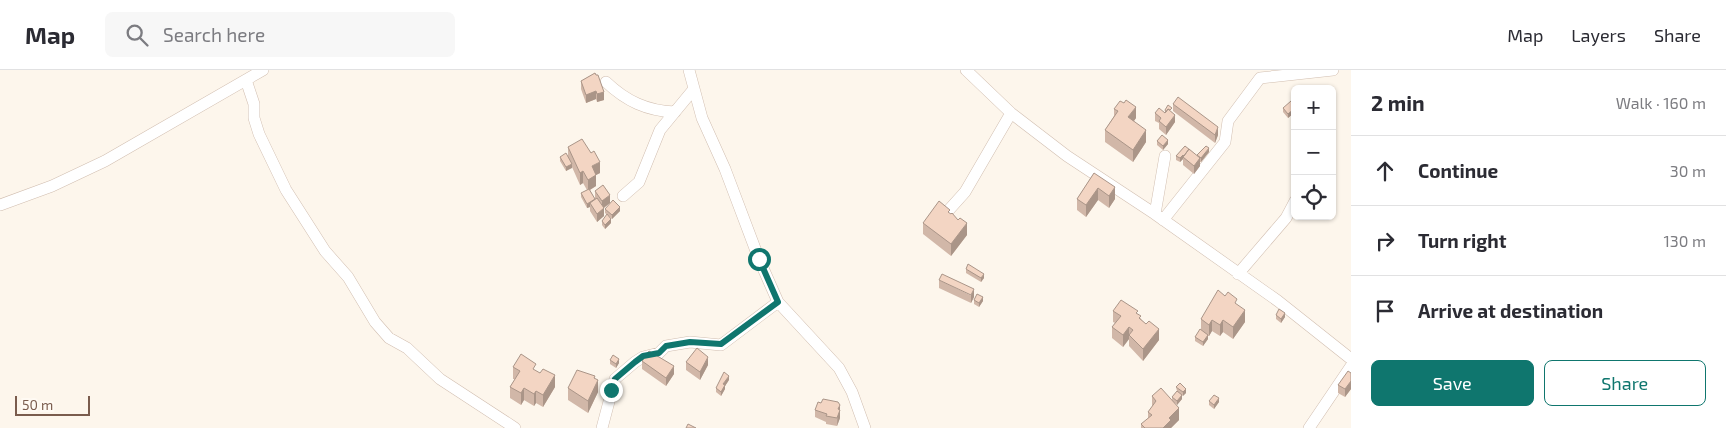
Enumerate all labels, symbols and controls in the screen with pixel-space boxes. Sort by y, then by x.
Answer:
search box [105,12,455,57]
text: Map [25,20,75,49]
icon: search [123,21,151,49]
text: Search here [163,23,265,46]
text: Map [1507,24,1543,46]
text: Layers [1571,24,1626,46]
text: Share [1654,24,1701,46]
map controls [1291,85,1336,220]
button: + [1291,85,1336,130]
text: 2 min [1371,90,1425,115]
text: Walk · 160 m [1616,93,1706,112]
button: − [1291,130,1336,175]
icon: ahead [1371,157,1399,185]
text: Continue [1418,159,1498,182]
text: 30 m [1670,161,1706,180]
button: locate [1291,175,1336,220]
icon: right [1371,227,1399,255]
text: Turn right [1418,229,1506,252]
text: 130 m [1664,231,1706,250]
route start [748,248,771,271]
icon: arrive [1371,297,1399,325]
text: Arrive at destination [1418,299,1603,322]
button: Save [1371,360,1534,406]
button: Share [1544,360,1706,406]
route end [600,379,623,402]
scale bar [15,393,90,416]
text: 50 m [22,396,53,413]

